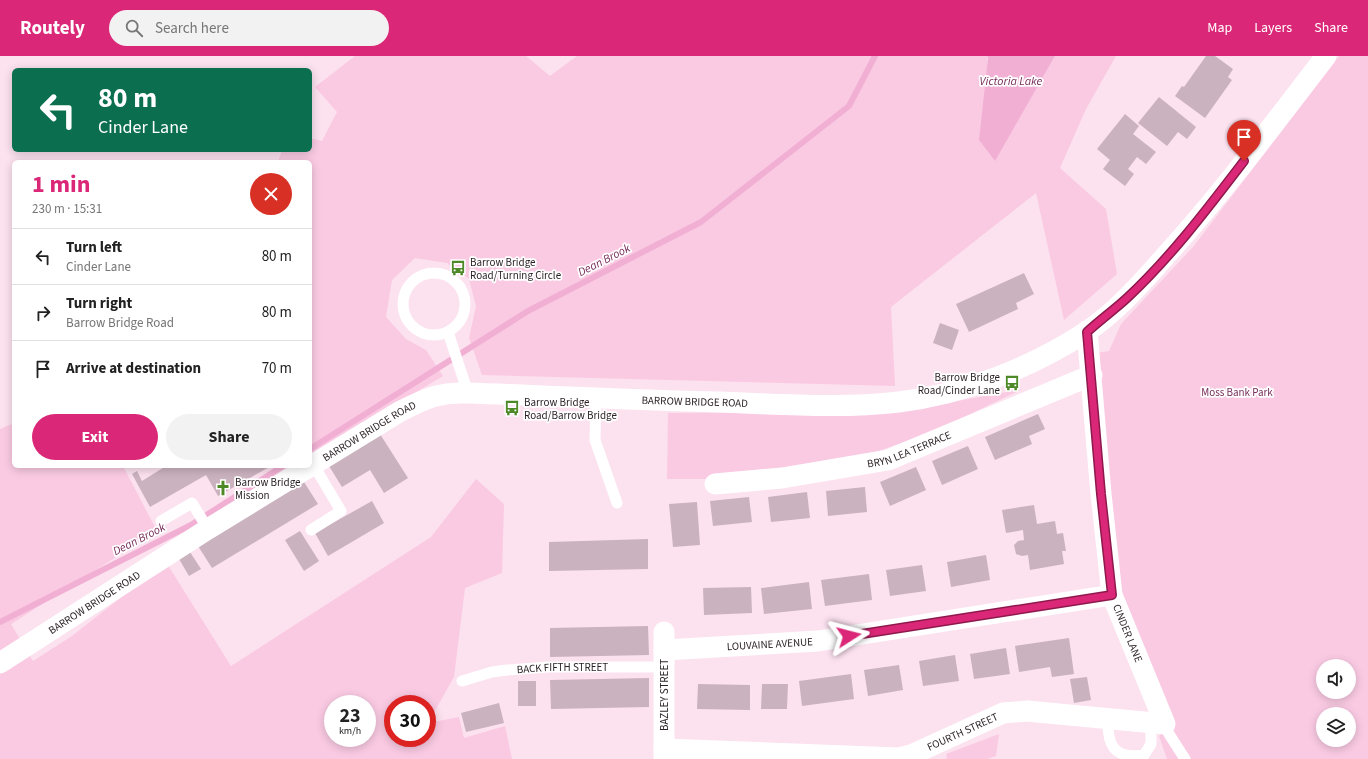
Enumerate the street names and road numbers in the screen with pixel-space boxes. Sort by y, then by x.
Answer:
street label: BARROW BRIDGE ROAD [641,393,749,411]
street label: BARROW BRIDGE ROAD [320,398,419,465]
street label: BRYN LEA TERRACE [866,427,954,471]
street label: BARROW BRIDGE ROAD [46,567,143,638]
street label: CINDER LANE [1109,602,1146,665]
street label: LOUVAINE AVENUE [726,634,814,654]
street label: BAZLEY STREET [657,659,672,731]
street label: BACK FIFTH STREET [516,660,608,677]
street label: FOURTH STREET [925,709,1001,755]

